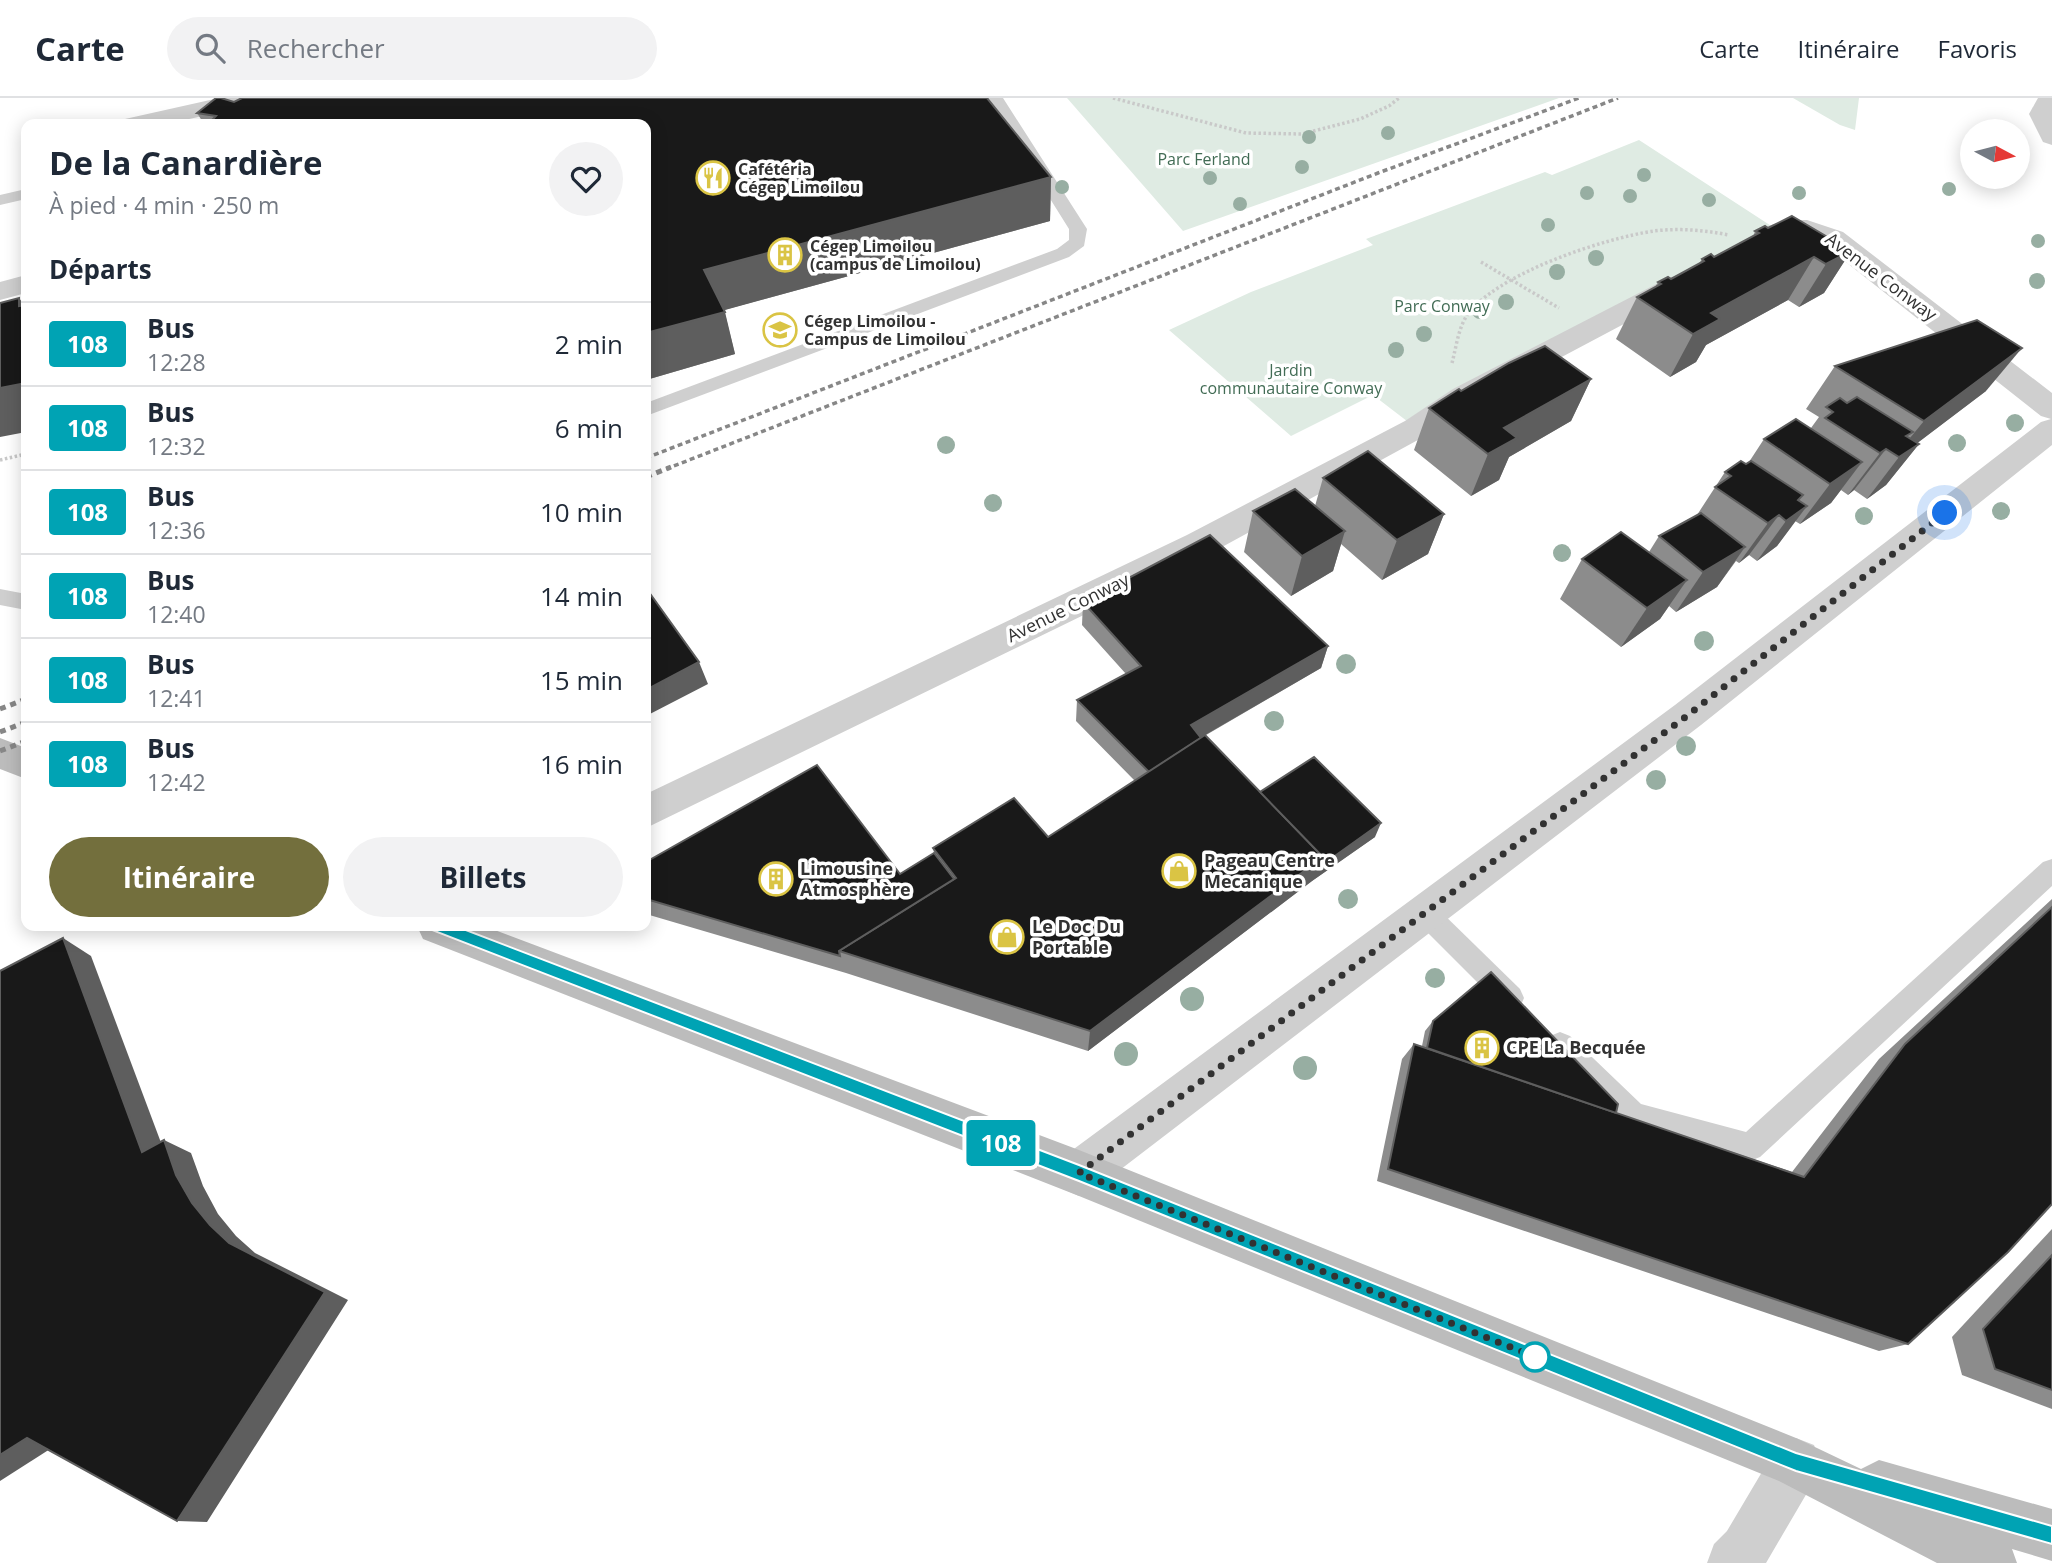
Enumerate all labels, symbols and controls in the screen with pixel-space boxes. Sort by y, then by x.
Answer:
search box [167,17,657,80]
text: Carte [35,26,125,71]
icon: search [191,29,229,67]
text: Rechercher [247,30,385,66]
text: Carte [1699,32,1760,65]
text: Itinéraire [1798,32,1900,65]
text: Favoris [1938,32,2017,65]
north arrow [1960,119,2030,189]
map controls [1960,119,2030,189]
text: De la Canardière [49,140,323,185]
button: heart [549,142,623,216]
park label: Parc Ferland [1157,148,1251,170]
place label: Cafétéria Cégep Limoilou [738,158,860,198]
restaurant icon: Cafétéria Cégep Limoilou [694,159,732,197]
text: À pied · 4 min · 250 m [49,189,279,221]
street label: Avenue Conway [1821,226,1943,327]
place label: Cégep Limoilou (campus de Limoilou) [810,235,981,275]
building icon: Cégep Limoilou (campus de Limoilou) [766,236,804,274]
text: Départs [49,251,152,287]
park label: Parc Conway [1394,295,1491,317]
text: Bus [147,310,194,346]
place label: Cégep Limoilou - Campus de Limoilou [804,310,966,350]
school or university icon: Cégep Limoilou - Campus de Limoilou [761,311,799,349]
text: 2 min [555,326,623,362]
text: 108 [67,327,108,360]
text: 12:28 [147,346,206,378]
park label: Jardin communautaire Conway [1200,359,1383,399]
text: Bus [147,394,194,430]
text: 6 min [555,410,623,446]
text: 108 [67,411,108,444]
text: 12:32 [147,430,206,462]
text: Bus [147,478,194,514]
text: 10 min [540,494,623,530]
text: 108 [67,495,108,528]
your location [1927,495,1962,530]
text: 12:36 [147,514,206,546]
text: Bus [147,562,194,598]
street label: Avenue Conway [1002,567,1134,647]
text: 14 min [540,578,623,614]
text: 108 [67,579,108,612]
text: 12:40 [147,598,206,630]
text: Bus [147,646,194,682]
text: 15 min [540,662,623,698]
text: 108 [67,663,108,696]
text: 12:41 [147,682,206,714]
text: Bus [147,730,194,766]
text: 16 min [540,746,623,782]
text: 108 [67,747,108,780]
text: 12:42 [147,766,206,798]
button: Itinéraire [49,837,329,917]
button: Billets [343,837,623,917]
place label: Pageau Centre Mecanique [1204,848,1335,893]
shop icon: Pageau Centre Mecanique [1160,852,1198,890]
place label: Limousine Atmosphère [800,856,911,901]
building icon: Limousine Atmosphère [757,860,795,898]
place label: Le Doc Du Portable [1032,914,1121,959]
shop icon: Le Doc Du Portable [988,918,1026,956]
building icon: CPE La Becquée [1463,1029,1501,1067]
place label: CPE La Becquée [1506,1035,1646,1059]
line badge: 108 [961,1120,1041,1166]
text: 108 [980,1126,1022,1159]
unlabelled marker [1520,1342,1550,1372]

